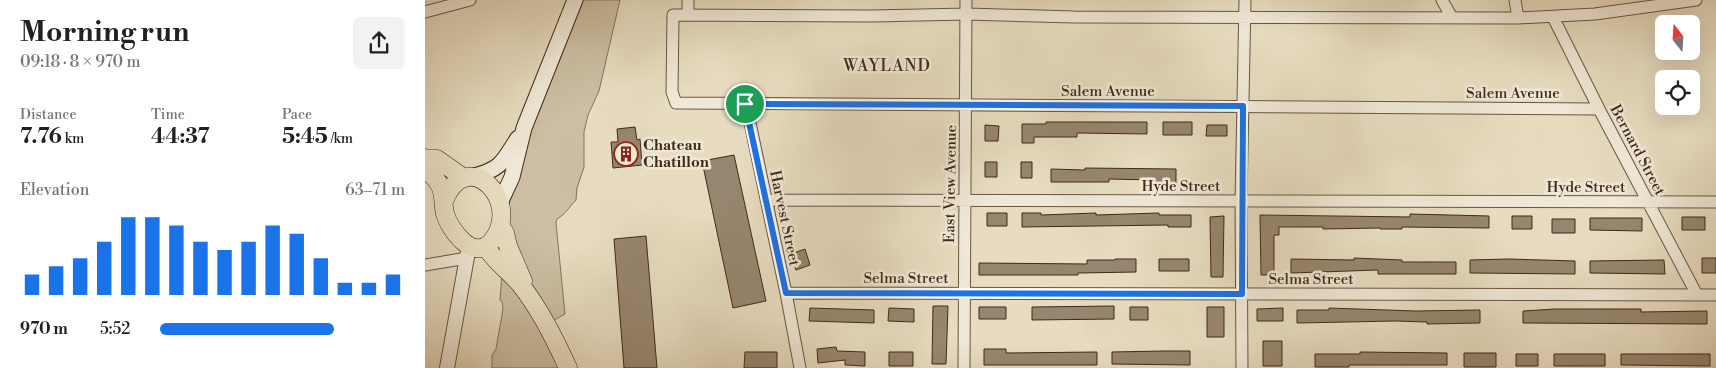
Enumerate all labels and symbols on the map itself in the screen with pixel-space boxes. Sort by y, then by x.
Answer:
north arrow [1655,15,1700,60]
district label: WAYLAND [842,56,931,76]
street label: Salem Avenue [1061,82,1155,101]
pin [724,83,766,125]
street label: Salem Avenue [1466,84,1560,103]
street label: Bernard Street [1605,101,1670,199]
street label: East View Avenue [940,125,961,243]
place label: Chateau Chatillon [643,136,710,172]
building icon: Chateau Chatillon [613,141,639,167]
street label: Harvest Street [765,169,804,268]
street label: Hyde Street [1142,177,1221,196]
street label: Hyde Street [1547,178,1626,197]
street label: Selma Street [863,269,949,288]
street label: Selma Street [1268,270,1354,289]

